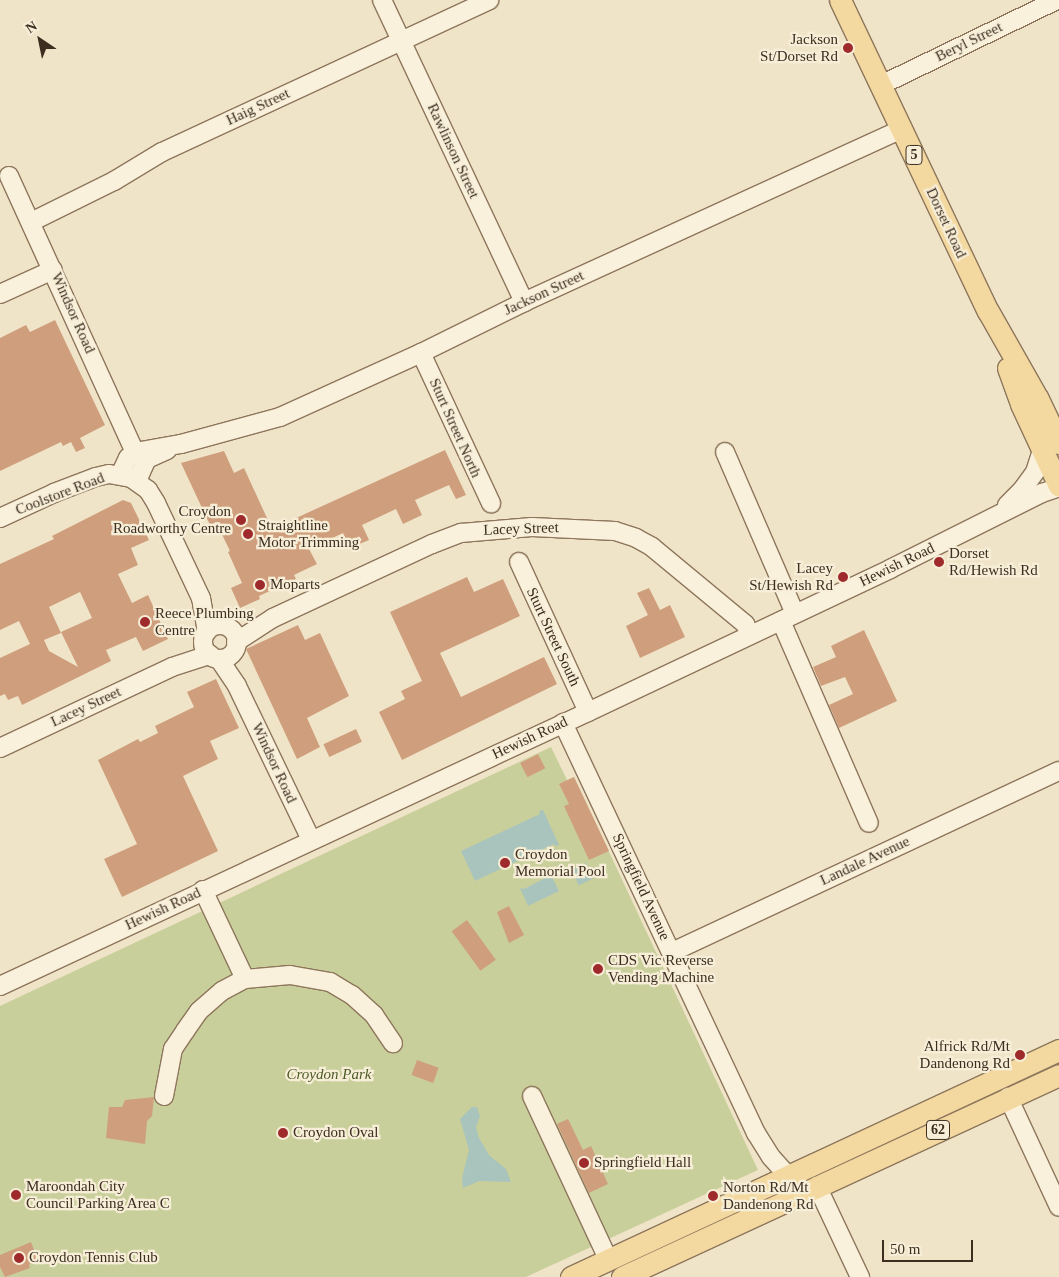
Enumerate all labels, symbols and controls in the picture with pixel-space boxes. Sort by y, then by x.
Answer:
north arrow [15,15,65,65]
text: N [23,18,40,36]
street label: Beryl Street [933,18,1005,66]
place label: Jackson St/Dorset Rd [760,30,838,65]
marker: Jackson St/Dorset Rd [842,42,854,54]
street label: Haig Street [223,84,293,130]
street label: Rawlinson Street [423,101,483,201]
road number: 5 [905,144,923,166]
street label: Dorset Road [922,185,970,261]
street label: Jackson Street [501,267,587,319]
street label: Windsor Road [47,270,99,356]
street label: Sturt Street North [425,376,485,480]
street label: Coolstore Road [13,469,107,519]
place label: Croydon Roadworthy Centre [113,502,231,537]
marker: Croydon Roadworthy Centre [235,514,247,526]
place label: Straightline Motor Trimming [258,516,360,551]
street label: Lacey Street [483,519,559,539]
marker: Straightline Motor Trimming [242,528,254,540]
street label: Hewish Road [857,539,937,591]
place label: Dorset Rd/Hewish Rd [949,544,1038,579]
marker: Dorset Rd/Hewish Rd [933,556,945,568]
place label: Lacey St/Hewish Rd [749,559,833,594]
marker: Lacey St/Hewish Rd [837,571,849,583]
place label: Moparts [270,576,320,594]
marker: Moparts [254,579,266,591]
street label: Sturt Street South [522,585,584,689]
place label: Reece Plumbing Centre [155,604,254,639]
marker: Reece Plumbing Centre [139,616,151,628]
street label: Lacey Street [48,683,124,731]
street label: Hewish Road [489,713,571,763]
street label: Windsor Road [248,720,300,806]
street label: Springfield Avenue [608,830,674,944]
street label: Landale Avenue [817,832,913,890]
place label: Croydon Memorial Pool [515,845,605,880]
marker: Croydon Memorial Pool [499,857,511,869]
street label: Hewish Road [122,884,204,934]
place label: CDS Vic Reverse Vending Machine [608,951,714,986]
marker: CDS Vic Reverse Vending Machine [592,963,604,975]
place label: Alfrick Rd/Mt Dandenong Rd [920,1037,1010,1072]
marker: Alfrick Rd/Mt Dandenong Rd [1014,1049,1026,1061]
park label: Croydon Park [287,1066,371,1084]
road number: 62 [926,1118,950,1142]
place label: Croydon Oval [293,1124,378,1142]
marker: Croydon Oval [277,1127,289,1139]
place label: Springfield Hall [594,1154,691,1172]
marker: Springfield Hall [578,1157,590,1169]
place label: Maroondah City Council Parking Area C [26,1177,171,1212]
place label: Norton Rd/Mt Dandenong Rd [723,1178,813,1213]
marker: Maroondah City Council Parking Area C [10,1189,22,1201]
marker: Norton Rd/Mt Dandenong Rd [707,1190,719,1202]
scale bar [884,1230,975,1262]
text: 50 m [890,1241,920,1257]
place label: Croydon Tennis Club [29,1249,158,1267]
marker: Croydon Tennis Club [13,1252,25,1264]

